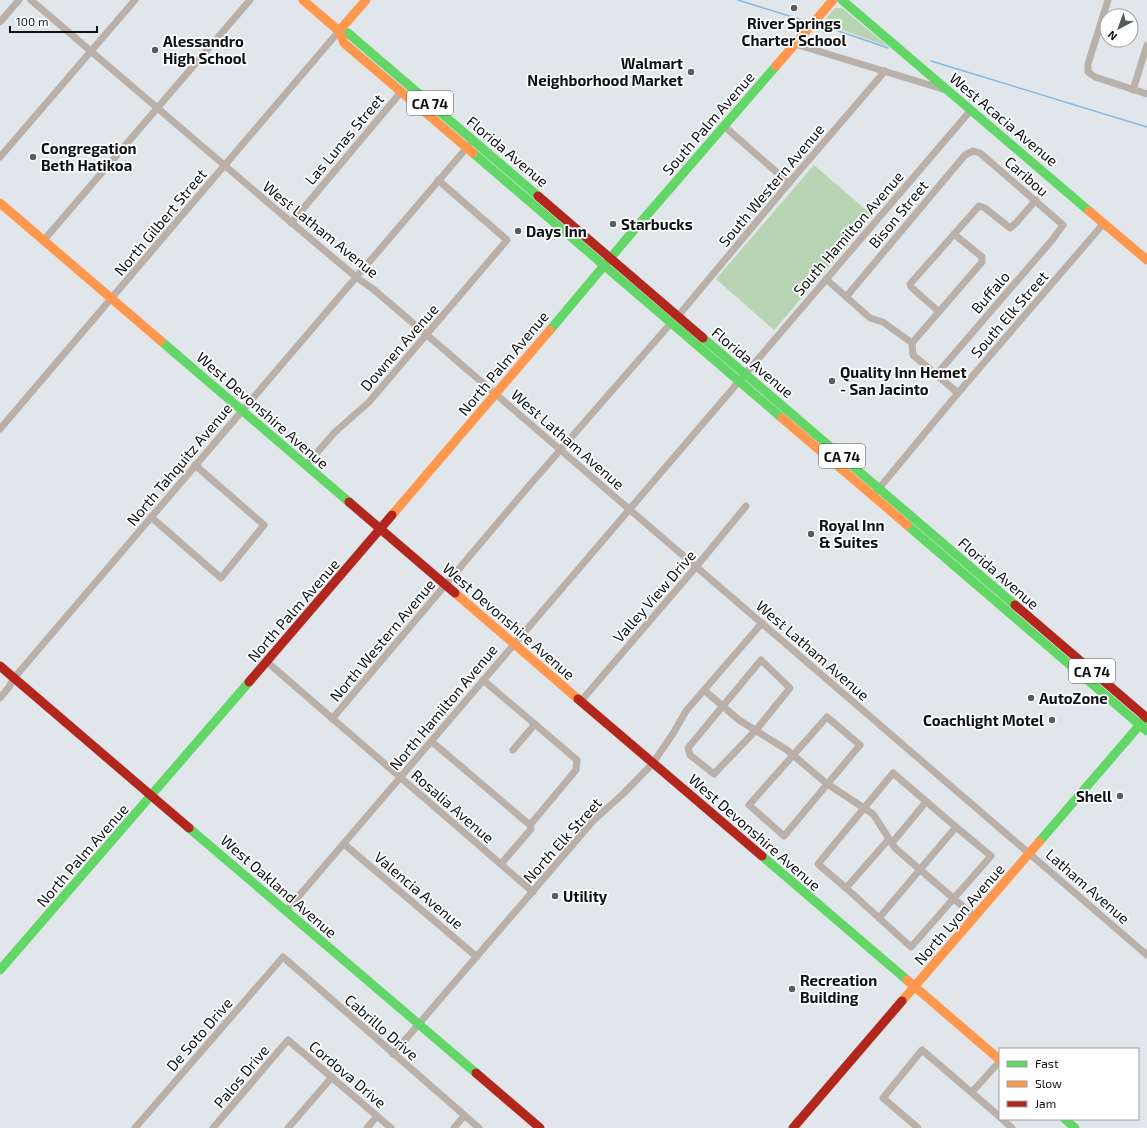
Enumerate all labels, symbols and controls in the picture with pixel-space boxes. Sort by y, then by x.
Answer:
marker: River Springs Charter School [789,3,799,13]
scale bar [10,8,97,34]
north arrow [1099,8,1139,48]
text: 100 m [16,14,48,28]
place label: River Springs Charter School [742,14,846,49]
text: N [1105,28,1119,43]
place label: Alessandro High School [163,32,247,67]
marker: Alessandro High School [150,45,160,55]
place label: Walmart Neighborhood Market [527,54,683,89]
marker: Walmart Neighborhood Market [686,67,696,77]
street label: South Palm Avenue [658,68,758,178]
street label: West Acacia Avenue [946,68,1062,170]
street label: Las Lunas Street [301,90,387,188]
road number: CA 74 [407,91,453,115]
street label: Florida Avenue [464,112,552,190]
street label: South Western Avenue [714,120,828,250]
place label: Congregation Beth Hatikoa [41,139,137,174]
marker: Congregation Beth Hatikoa [28,152,38,162]
street label: Caribou [1001,152,1053,200]
street label: North Gilbert Street [110,165,210,279]
street label: South Hamilton Avenue [789,167,907,299]
street label: Bison Street [864,176,932,252]
street label: West Latham Avenue [260,177,382,281]
place label: Starbucks [621,215,693,233]
marker: Starbucks [608,219,618,229]
place label: Days Inn [526,222,587,241]
marker: Days Inn [513,226,523,236]
street label: Buffalo [967,267,1013,317]
street label: South Elk Street [967,267,1052,361]
street label: Downen Avenue [356,300,442,394]
street label: North Palm Avenue [454,307,552,419]
street label: Florida Avenue [709,323,797,401]
street label: West Devonshire Avenue [193,348,333,472]
place label: Quality Inn Hemet - San Jacinto [840,363,967,398]
marker: Quality Inn Hemet - San Jacinto [827,376,837,386]
street label: West Latham Avenue [508,385,628,493]
street label: North Tahquitz Avenue [123,399,235,529]
road number: CA 74 [819,444,865,468]
place label: Royal Inn & Suites [819,516,885,551]
marker: Royal Inn & Suites [806,529,816,539]
street label: Florida Avenue [955,533,1043,613]
street label: Valley View Drive [609,546,699,646]
street label: North Palm Avenue [243,555,343,665]
street label: West Devonshire Avenue [439,559,579,683]
street label: North Western Avenue [326,575,438,705]
street label: West Latham Avenue [753,596,873,704]
street label: North Hamilton Avenue [385,640,501,774]
road number: CA 74 [1069,659,1115,683]
place label: AutoZone [1039,689,1108,707]
marker: AutoZone [1026,693,1036,703]
place label: Coachlight Motel [923,711,1044,729]
marker: Coachlight Motel [1047,715,1057,725]
street label: Rosalia Avenue [408,765,498,847]
street label: West Devonshire Avenue [685,770,825,894]
place label: Shell [1076,787,1112,805]
marker: Shell [1115,791,1125,801]
street label: North Elk Street [519,794,605,886]
street label: North Palm Avenue [32,800,132,910]
street label: West Oakland Avenue [217,831,341,941]
street label: Latham Avenue [1042,845,1134,927]
street label: Valencia Avenue [371,848,467,932]
street label: North Lyon Avenue [910,860,1008,968]
place label: Utility [563,887,608,906]
marker: Utility [550,891,560,901]
place label: Recreation Building [800,971,877,1006]
marker: Recreation Building [787,984,797,994]
street label: Cabrillo Drive [342,990,422,1064]
street label: De Soto Drive [162,994,236,1074]
street label: Cordova Drive [306,1037,390,1111]
street label: Palos Drive [209,1041,273,1111]
legend [999,1048,1139,1120]
text: Fast [1035,1056,1059,1070]
text: Slow [1035,1076,1062,1090]
text: Jam [1035,1096,1056,1110]

